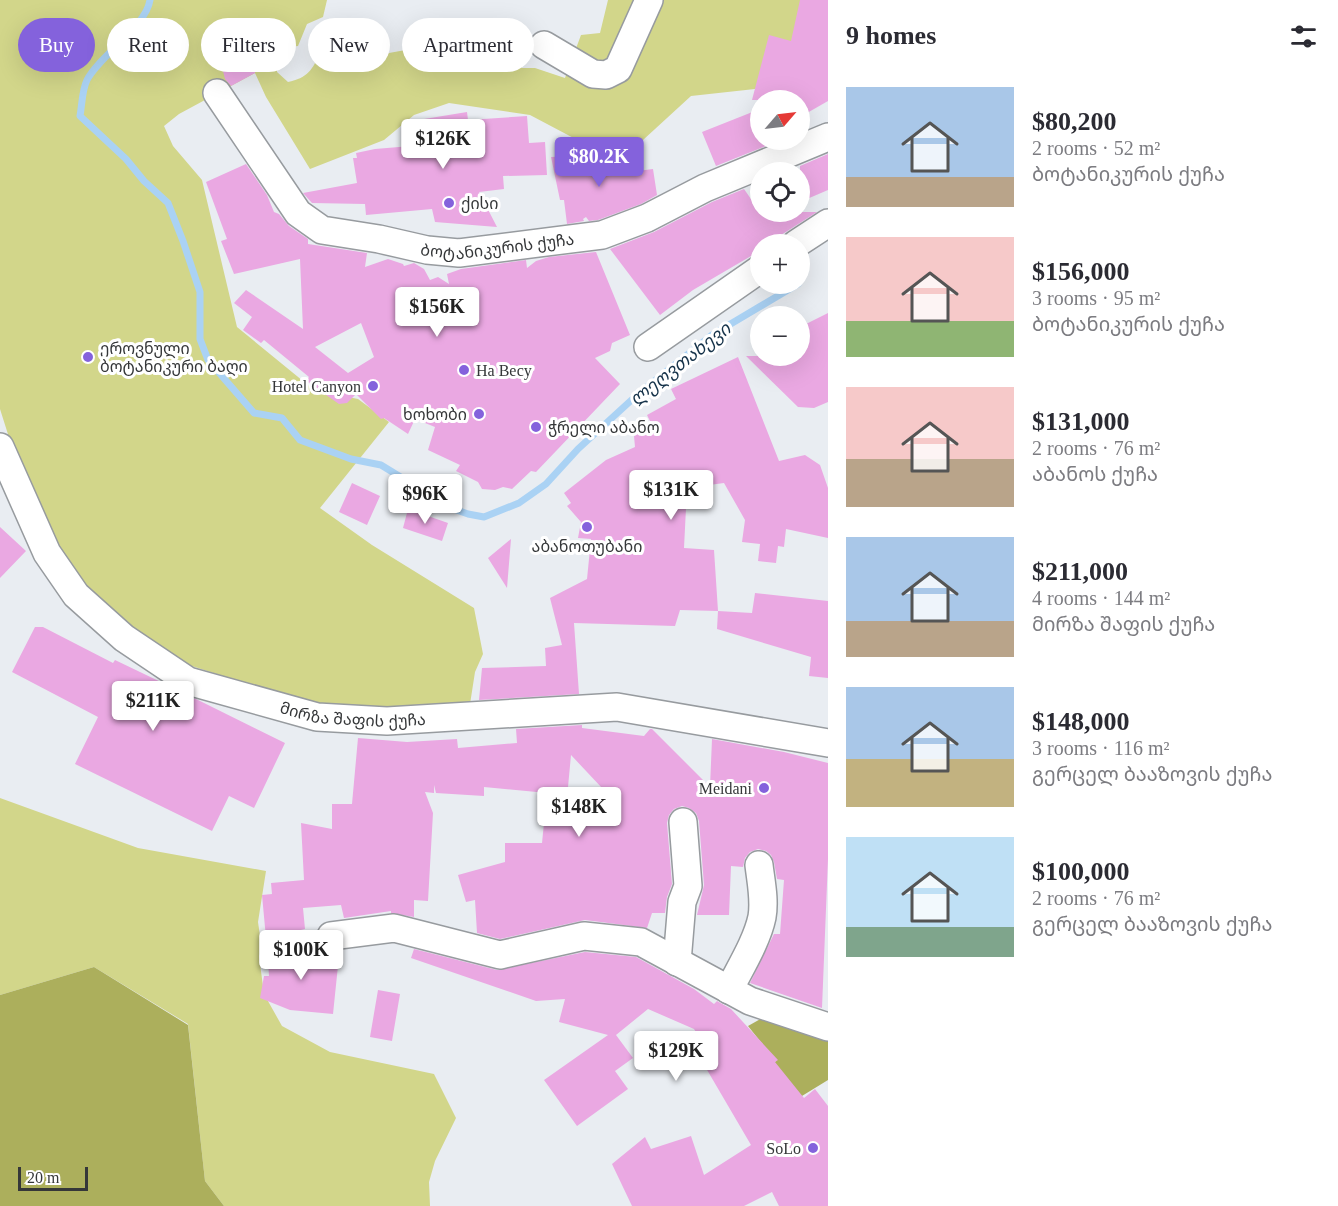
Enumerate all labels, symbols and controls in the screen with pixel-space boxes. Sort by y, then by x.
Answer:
chip: Buy [18,18,95,72]
chip: Rent [107,18,189,72]
chip: Filters [201,18,296,72]
chip: New [308,18,390,72]
chip: Apartment [402,18,534,72]
icon: filters [1287,20,1320,53]
text: 9 homes [846,21,936,50]
north arrow [750,90,810,150]
map controls [750,90,810,366]
text: $80,200 [1032,107,1117,136]
icon: home [894,111,966,183]
pin: $126K [401,119,485,170]
text: $126K [415,127,471,149]
pin: $80.2K [550,137,648,188]
text: 2 rooms · 52 m² [1032,137,1160,159]
text: $80.2K [569,145,629,167]
button: locate [750,162,810,222]
text: ბოტანიკურის ქუჩა [1032,163,1225,185]
place label: ქისი [461,195,498,213]
marker: ქისი [442,196,456,210]
street label: ბოტანიკურის ქუჩა [419,230,575,262]
button: + [750,234,810,294]
text: $156,000 [1032,257,1130,286]
icon: home [894,261,966,333]
pin: $156K [395,287,479,338]
text: 3 rooms · 95 m² [1032,287,1160,309]
text: $156K [409,295,465,317]
button: − [750,306,810,366]
text: ბოტანიკურის ქუჩა [1032,313,1225,335]
water label: ლეღვთახევი [626,318,735,410]
place label: ეროვნული ბოტანიკური ბაღი [100,340,248,376]
marker: ეროვნული ბოტანიკური ბაღი [81,350,95,364]
place label: На Весу [476,362,532,380]
marker: На Весу [457,363,471,377]
place label: Hotel Canyon [272,378,361,396]
marker: Hotel Canyon [366,379,380,393]
place label: ხოხობი [403,406,467,423]
marker: ხოხობი [472,407,486,421]
text: $131,000 [1032,407,1130,436]
icon: home [894,411,966,483]
place label: ჭრელი აბანო [548,419,660,438]
marker: ჭრელი აბანო [529,420,543,434]
text: 2 rooms · 76 m² [1032,437,1160,459]
text: აბანოს ქუჩა [1032,463,1158,485]
pin: $131K [629,470,713,521]
pin: $96K [389,474,461,525]
text: $131K [643,478,699,500]
text: $96K [402,482,448,504]
marker: აბანოთუბანი [580,520,594,534]
place label: აბანოთუბანი [532,538,642,556]
text: $211,000 [1032,557,1128,586]
icon: home [894,561,966,633]
text: 4 rooms · 144 m² [1032,587,1170,609]
text: მირზა შაფის ქუჩა [1032,613,1215,635]
pin: $211K [111,681,195,732]
text: $211K [126,689,180,711]
street label: მირზა შაფის ქუჩა [278,699,426,730]
text: $148,000 [1032,707,1130,736]
icon: home [894,711,966,783]
text: 3 rooms · 116 m² [1032,737,1169,759]
text: გერცელ ბააზოვის ქუჩა [1032,763,1272,785]
place label: Meidani [699,780,753,797]
marker: Meidani [757,781,771,795]
pin: $148K [537,787,621,838]
text: $148K [551,795,607,817]
text: $100,000 [1032,857,1130,886]
icon: home [894,861,966,933]
text: 2 rooms · 76 m² [1032,887,1160,909]
text: გერცელ ბააზოვის ქუჩა [1032,913,1272,935]
pin: $100K [259,930,343,981]
text: $100K [273,938,329,960]
pin: $129K [634,1031,718,1082]
text: $129K [648,1039,704,1061]
place label: SoLo [766,1140,801,1157]
marker: SoLo [806,1141,820,1155]
scale bar [18,1164,88,1192]
text: 20 m [27,1169,59,1186]

